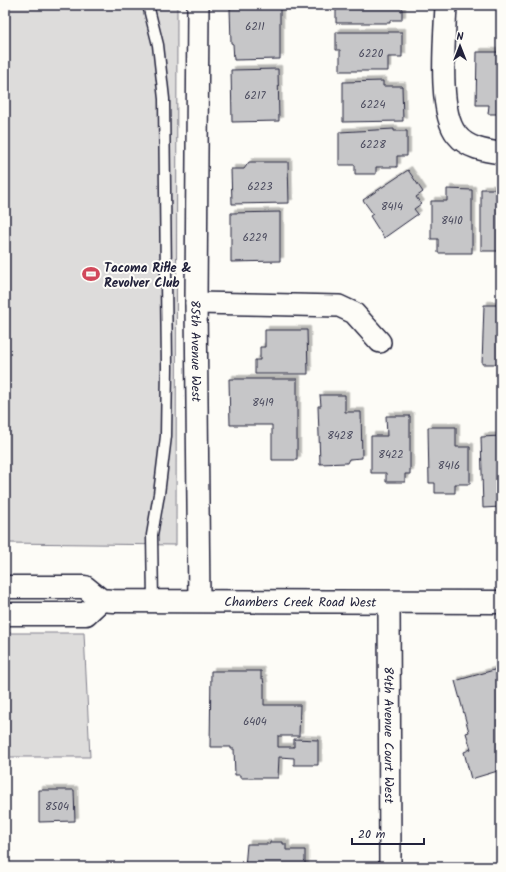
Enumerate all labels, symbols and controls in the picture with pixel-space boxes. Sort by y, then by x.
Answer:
house number: 6211 [245,18,265,36]
north arrow [440,26,480,66]
text: N [457,28,464,46]
house number: 6220 [359,45,384,63]
house number: 6217 [244,87,266,105]
house number: 6224 [361,96,385,114]
house number: 6228 [360,136,386,154]
house number: 6223 [247,178,273,196]
house number: 8414 [381,198,403,216]
house number: 8410 [441,212,463,230]
house number: 6229 [243,229,268,247]
place label: Tacoma Rifle & Revolver Club [104,258,192,294]
sports icon: Tacoma Rifle & Revolver Club [81,264,101,284]
street label: 85th Avenue West [184,300,206,403]
house number: 8419 [252,394,274,412]
house number: 8428 [327,427,353,445]
house number: 8422 [378,446,404,464]
house number: 8416 [438,457,460,475]
street label: Chambers Creek Road West [224,592,377,614]
street label: 84th Avenue Court West [377,667,399,804]
house number: 6404 [243,713,267,731]
house number: 8504 [45,798,69,816]
scale bar [352,820,424,846]
text: 20 m [358,825,386,844]

